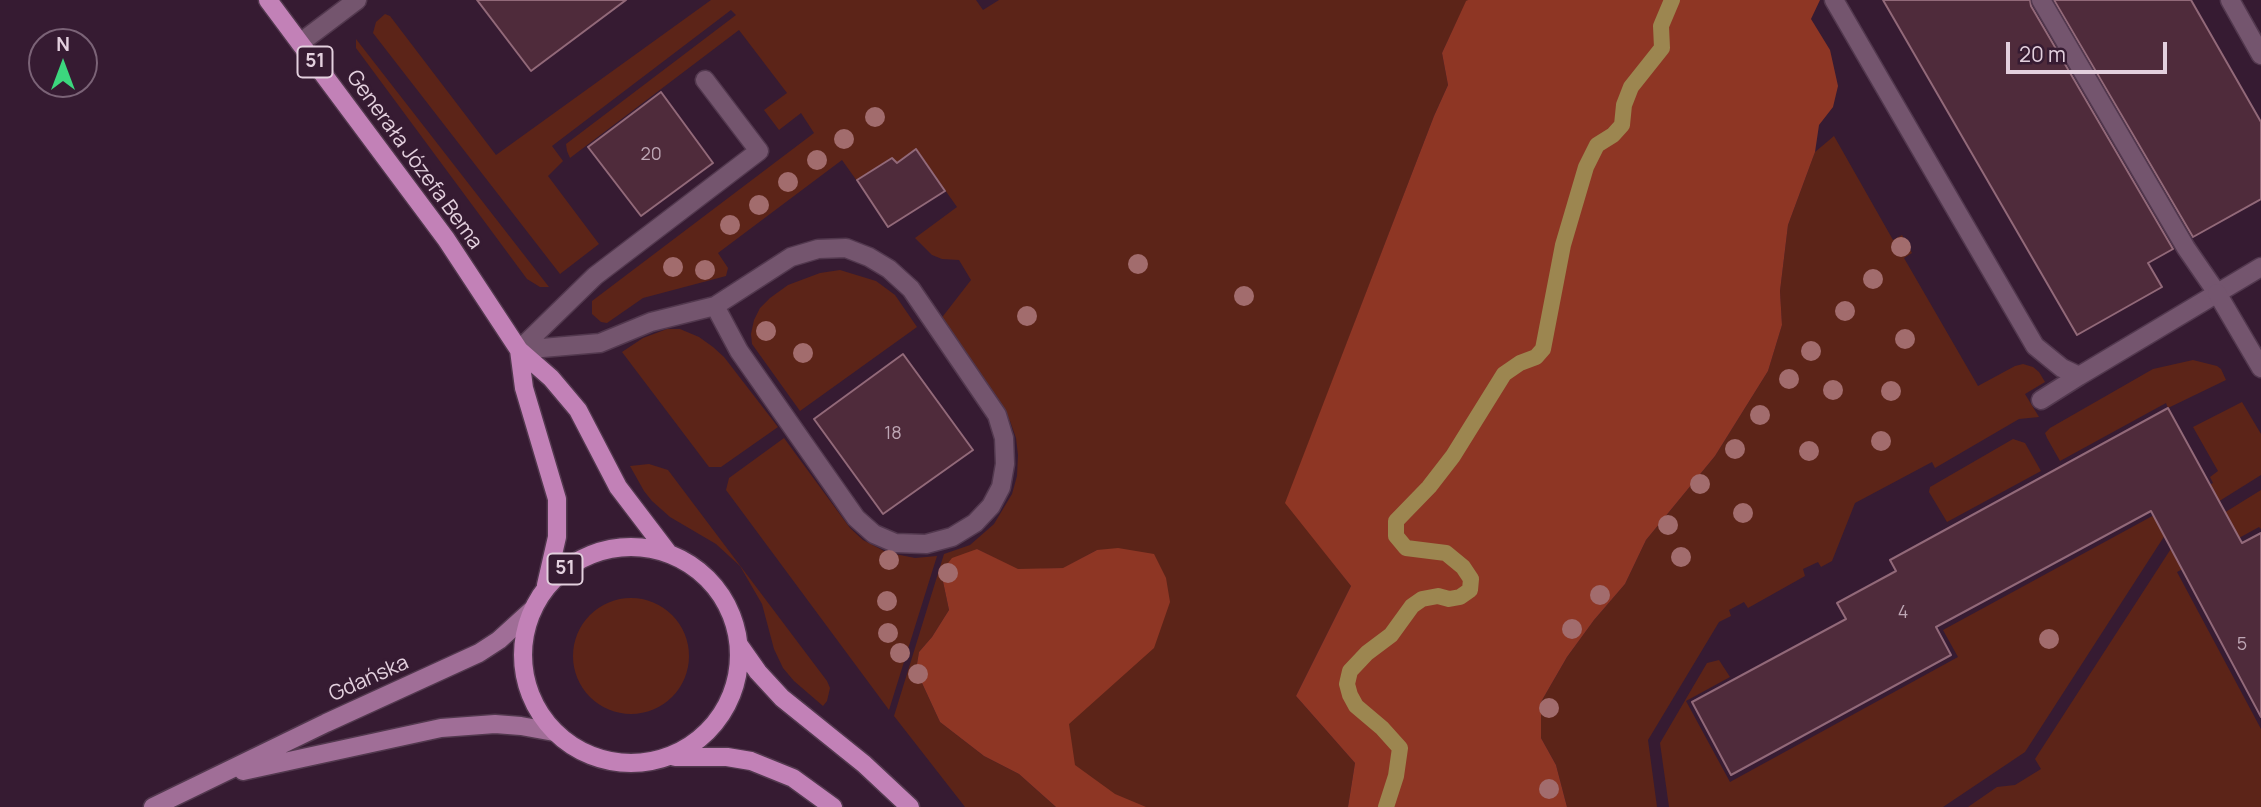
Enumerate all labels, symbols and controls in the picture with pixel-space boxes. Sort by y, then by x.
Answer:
north arrow [28,28,98,98]
scale bar [2009,28,2170,72]
text: N [56,31,70,57]
text: 20 m [2019,40,2066,68]
road number: 51 [298,46,332,78]
street label: Generała Józefa Bema [341,66,487,254]
house number: 20 [640,144,662,166]
house number: 18 [884,423,902,445]
road number: 51 [548,554,582,584]
house number: 4 [1898,602,1908,624]
house number: 5 [2237,634,2247,656]
street label: Gdańska [325,650,413,708]

